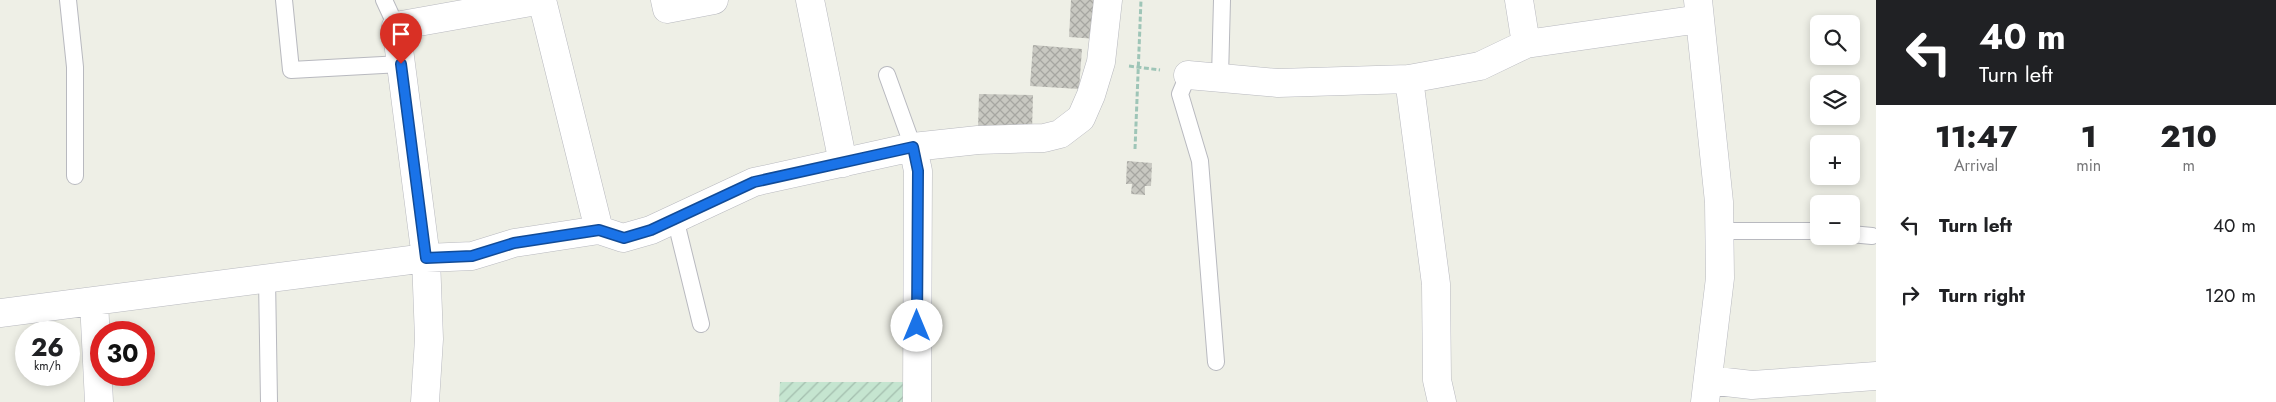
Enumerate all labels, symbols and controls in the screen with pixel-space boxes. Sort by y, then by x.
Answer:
text: 40 m [1979,12,2066,62]
pin [380,13,422,64]
map controls [1810,15,1860,245]
button: search [1810,15,1860,65]
icon: arrive [387,20,415,48]
icon: left [1896,20,1961,85]
text: Turn left [1979,58,2053,90]
button: layers [1810,75,1860,125]
text: 11:47 [1935,115,2017,158]
text: 1 [2081,115,2097,158]
text: 210 [2160,115,2217,158]
button: + [1810,135,1860,185]
text: Arrival [1954,154,1998,177]
text: min [2076,154,2101,177]
text: m [2182,154,2195,177]
button: − [1810,195,1860,245]
icon: left [1896,211,1924,239]
text: Turn left [1939,212,2012,239]
text: 40 m [2213,212,2256,239]
icon: right [1896,281,1924,309]
text: Turn right [1939,282,2025,309]
text: 120 m [2205,282,2256,309]
position arrow [890,299,942,351]
speed limit sign: 30 [90,321,155,386]
text: 26 [31,329,64,365]
text: km/h [34,357,61,375]

